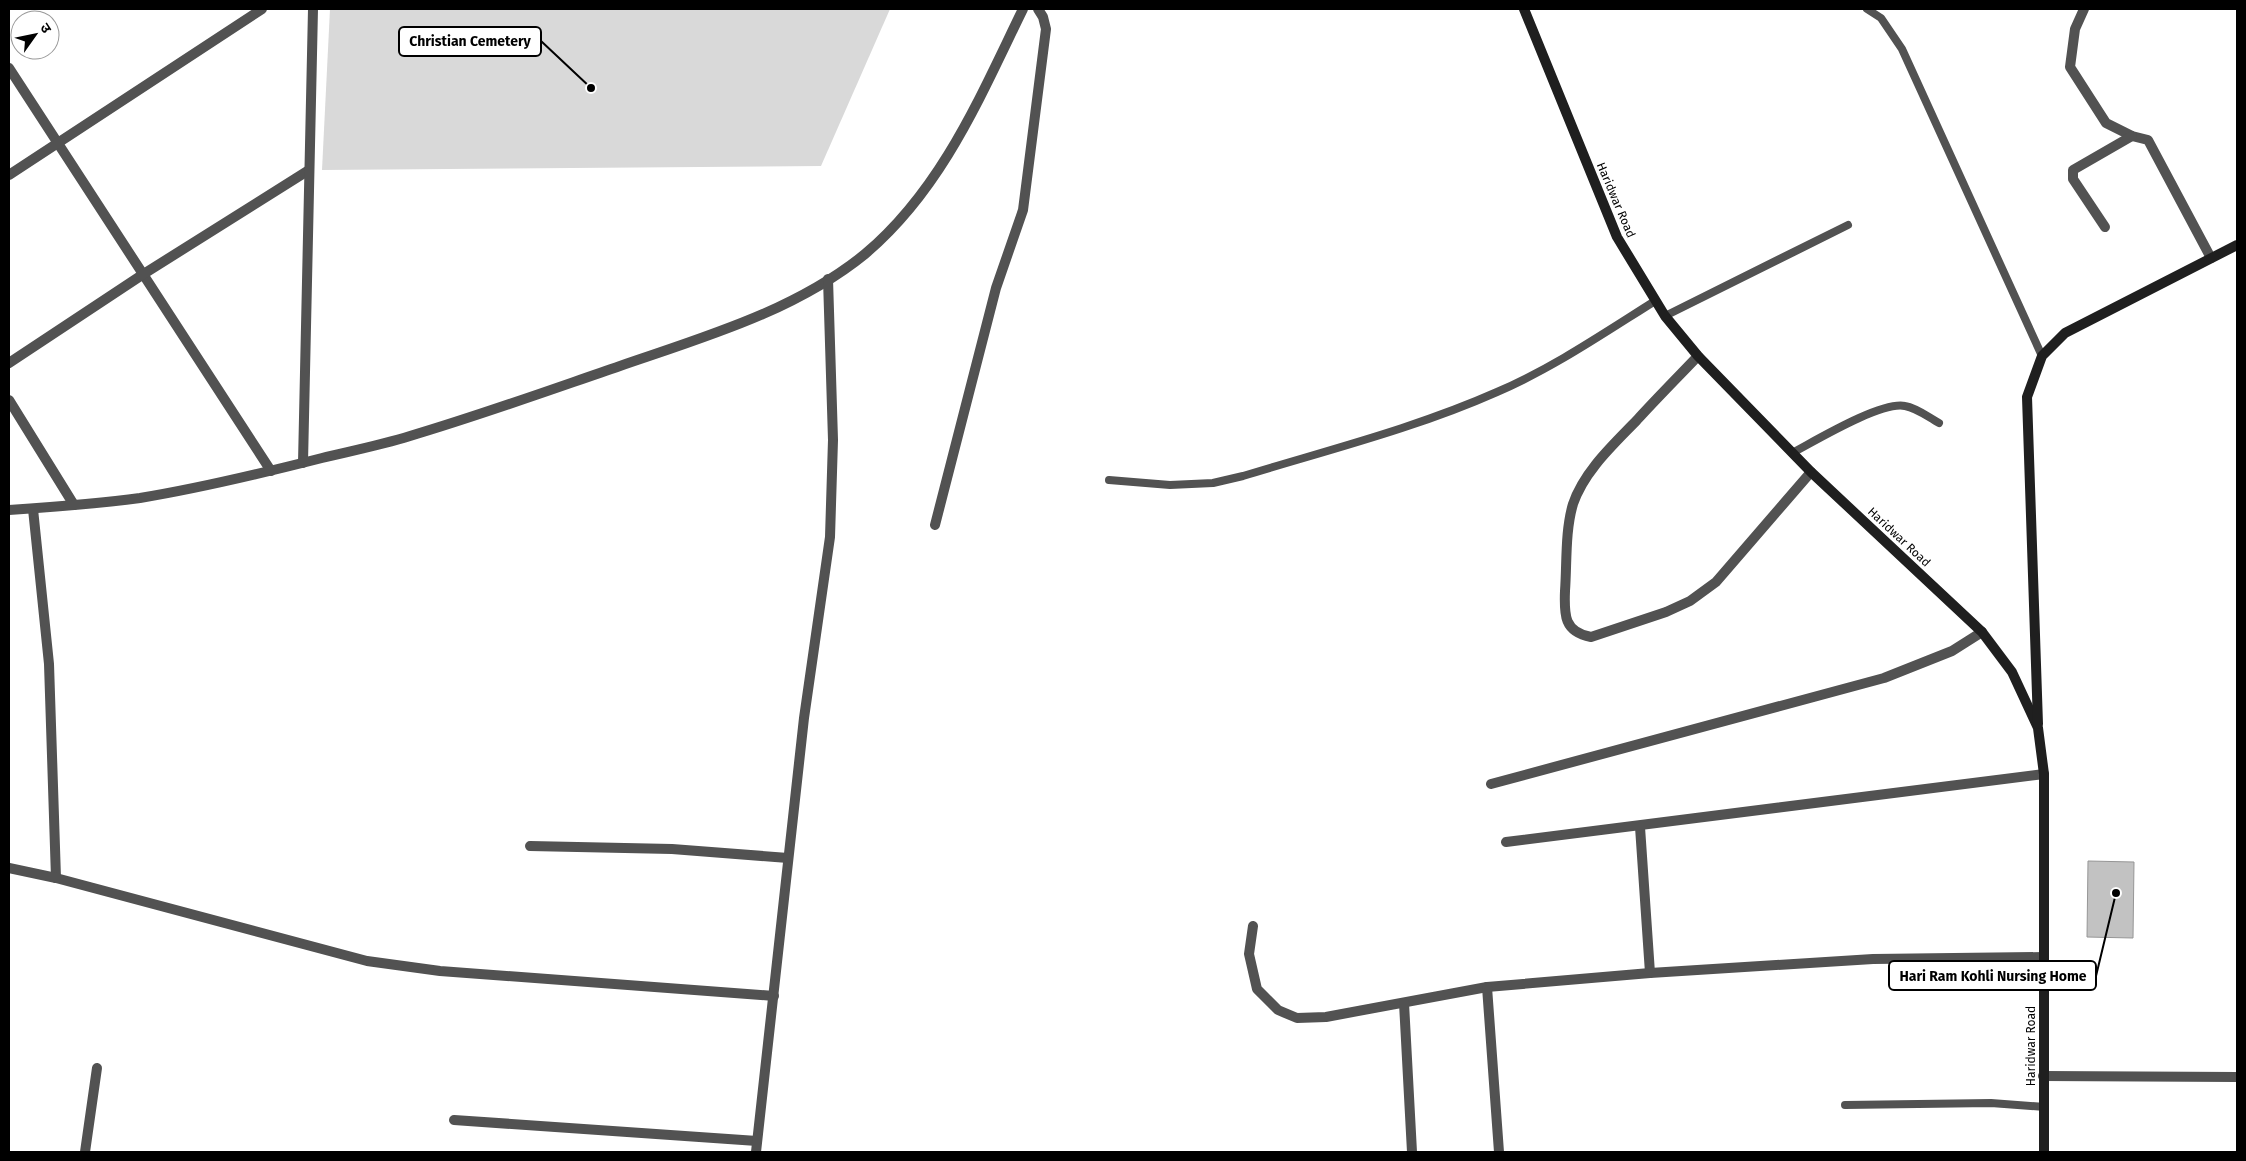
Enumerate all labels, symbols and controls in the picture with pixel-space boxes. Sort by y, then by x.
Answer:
north arrow [10,10,60,60]
text: उ [36,20,55,37]
callout: Christian Cemetery [399,27,541,56]
text: Christian Cemetery [409,33,532,50]
street label: Haridwar Road [1594,160,1638,240]
street label: Haridwar Road [1865,504,1933,570]
callout: Hari Ram Kohli Nursing Home [1889,961,2096,990]
text: Hari Ram Kohli Nursing Home [1899,968,2087,985]
street label: Haridwar Road [2024,1006,2038,1086]

